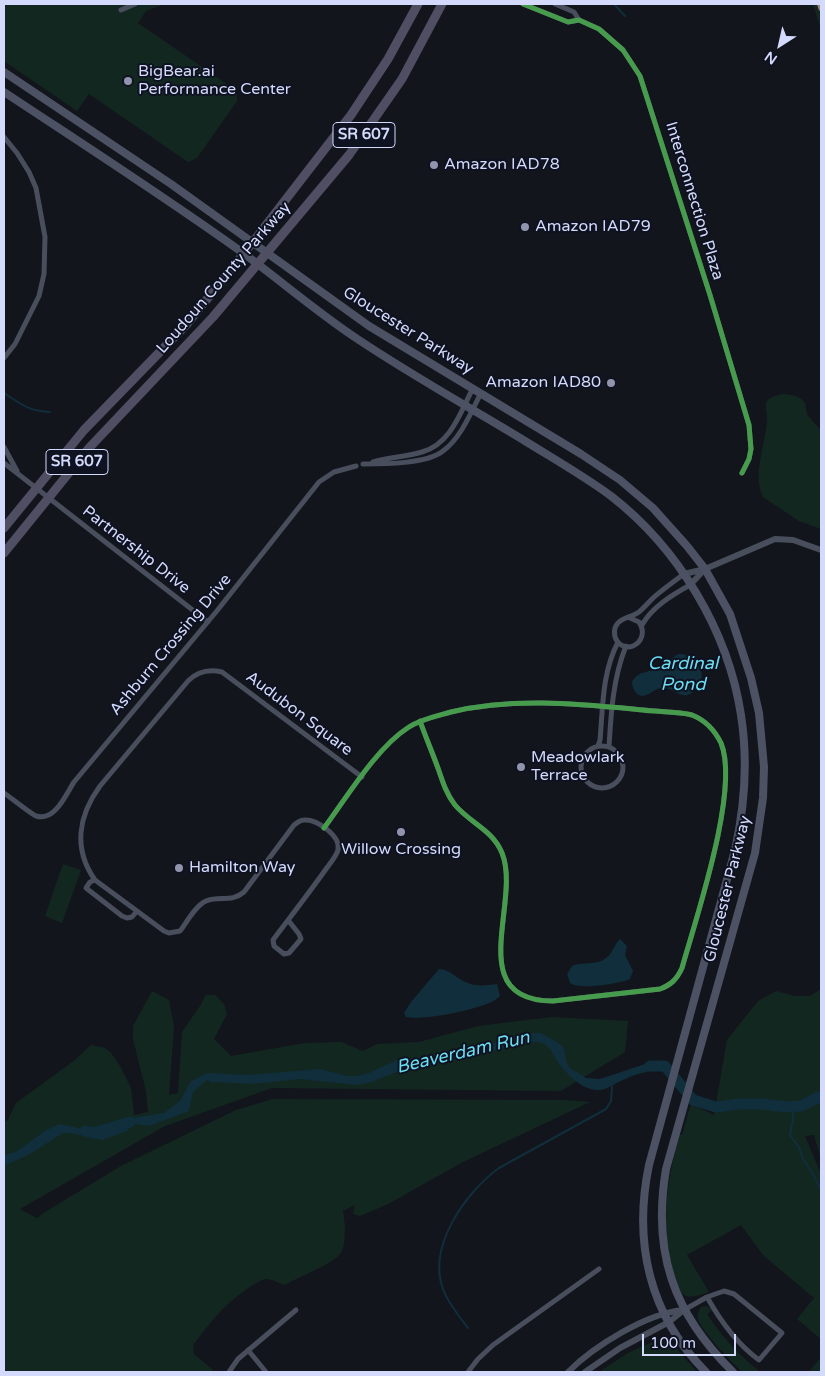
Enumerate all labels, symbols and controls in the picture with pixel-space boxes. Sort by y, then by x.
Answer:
north arrow [755,20,805,70]
text: N [762,48,781,68]
place label: BigBear.ai Performance Center [138,62,291,100]
marker: BigBear.ai Performance Center [122,75,134,87]
street label: Interconnection Plaza [661,120,727,282]
road number: SR 607 [333,122,395,148]
place label: Amazon IAD78 [444,155,560,175]
marker: Amazon IAD78 [428,159,440,171]
street label: Loudoun County Parkway [153,198,295,358]
place label: Amazon IAD79 [535,217,651,237]
marker: Amazon IAD79 [519,221,531,233]
street label: Gloucester Parkway [339,283,477,379]
place label: Amazon IAD80 [485,373,601,393]
marker: Amazon IAD80 [605,377,617,389]
road number: SR 607 [46,450,108,474]
street label: Partnership Drive [78,502,194,598]
street label: Ashburn Crossing Drive [106,570,236,720]
water label: Cardinal Pond [648,653,718,696]
street label: Audubon Square [242,668,356,760]
place label: Meadowlark Terrace [531,748,624,786]
marker: Meadowlark Terrace [515,761,527,773]
street label: Gloucester Parkway [701,814,755,964]
marker: Willow Crossing [395,826,407,838]
place label: Willow Crossing [341,840,461,860]
place label: Hamilton Way [189,858,295,878]
marker: Hamilton Way [173,862,185,874]
water label: Beaverdam Run [394,1027,532,1079]
scale bar [645,1324,739,1356]
text: 100 m [650,1334,696,1352]

